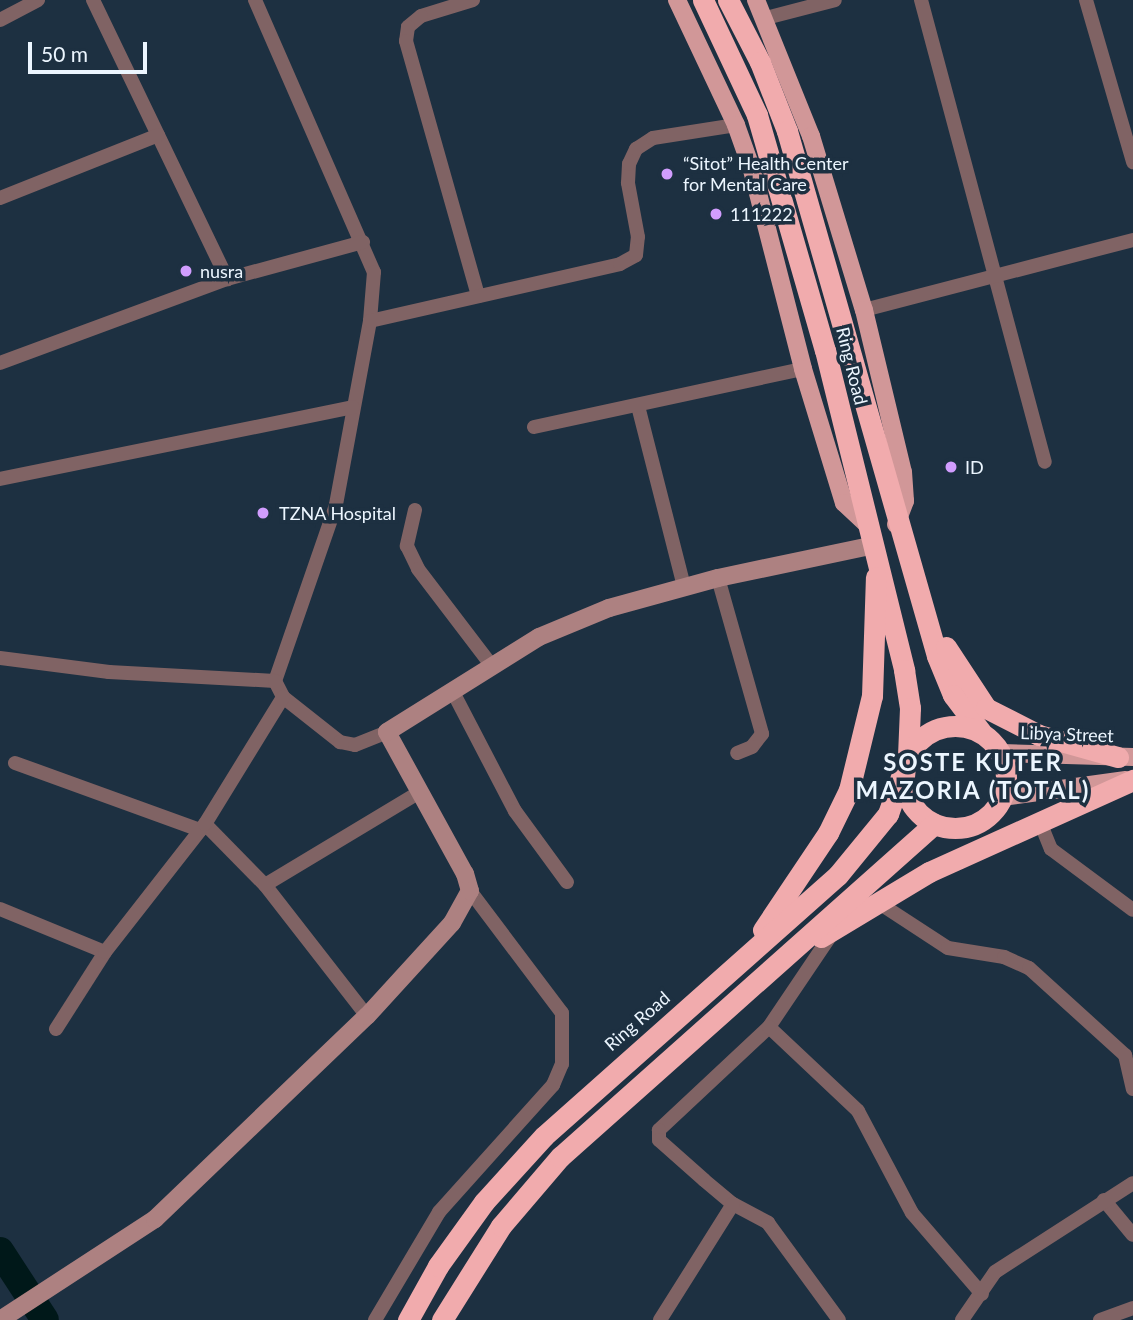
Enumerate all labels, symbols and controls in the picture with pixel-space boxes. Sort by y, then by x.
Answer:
scale bar [32,28,150,72]
text: 50 m [41,41,88,66]
place label: “Sitot” Health Center for Mental Care [683,153,849,196]
marker: “Sitot” Health Center for Mental Care [657,164,677,184]
place label: 111222 [730,203,793,225]
marker: 111222 [708,206,724,222]
place label: nusra [200,260,243,282]
marker: nusra [178,263,194,279]
street label: Ring Road [832,325,872,407]
place label: ID [965,456,984,478]
marker: ID [943,459,959,475]
place label: TZNA Hospital [279,502,397,524]
marker: TZNA Hospital [253,503,273,523]
street label: Libya Street [1020,722,1114,746]
district label: SOSTE KUTER MAZORIA (TOTAL) [857,748,1089,804]
street label: Ring Road [600,987,674,1055]

